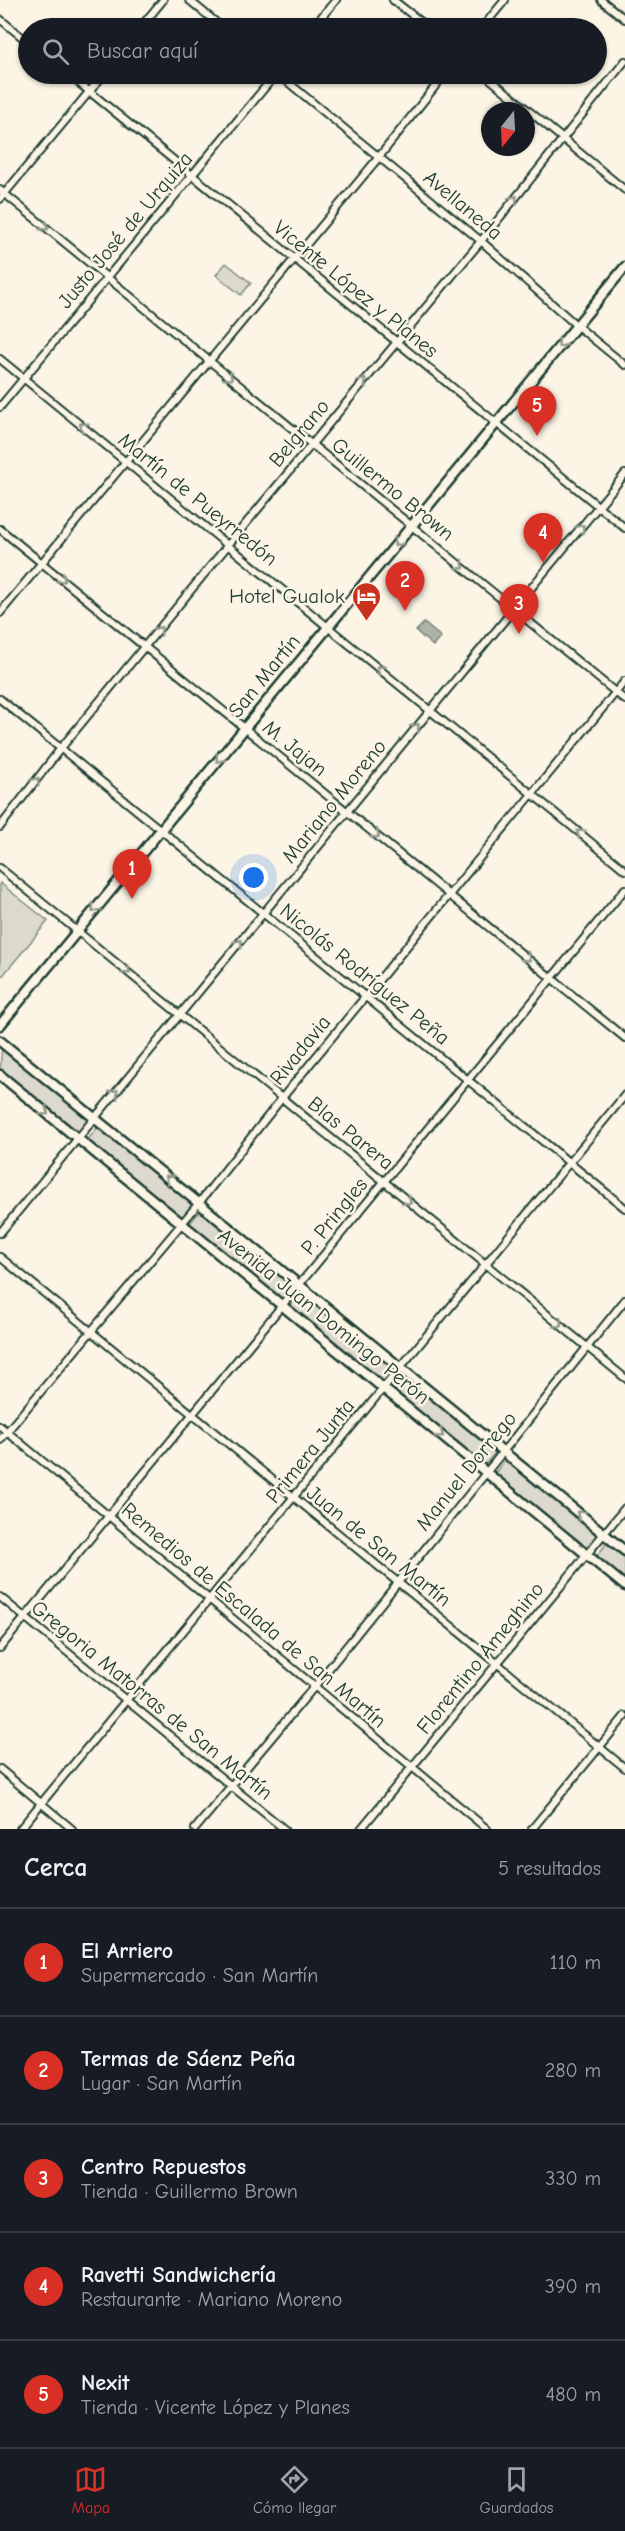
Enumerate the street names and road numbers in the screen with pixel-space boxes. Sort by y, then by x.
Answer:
street label: Justo José de Urquiza [53,147,197,313]
street label: Avellaneda [419,165,507,245]
street label: Vicente López y Planes [269,215,443,363]
street label: Belgrano [264,394,334,472]
street label: Martín de Pueyrredón [114,427,282,571]
street label: Guillermo Brown [327,432,459,546]
street label: San Martín [223,629,305,723]
street label: M. Jajan [258,715,332,781]
street label: Mariano Moreno [277,734,391,868]
street label: Nicolás Rodríguez Peña [275,898,455,1050]
street label: Rivadavia [265,1010,335,1090]
street label: Blas Parera [303,1091,399,1175]
street label: P. Pringles [296,1173,372,1259]
street label: Avenida Juan Domingo Perón [213,1223,435,1409]
street label: Primera Junta [261,1394,359,1508]
street label: Manuel Dorrego [411,1407,521,1535]
street label: Juan de San Martín [302,1480,456,1612]
street label: Remedios de Escalada de San Martín [117,1497,391,1733]
street label: Florentino Ameghino [411,1577,549,1739]
street label: Gregoria Matorras de San Martín [27,1595,277,1805]

